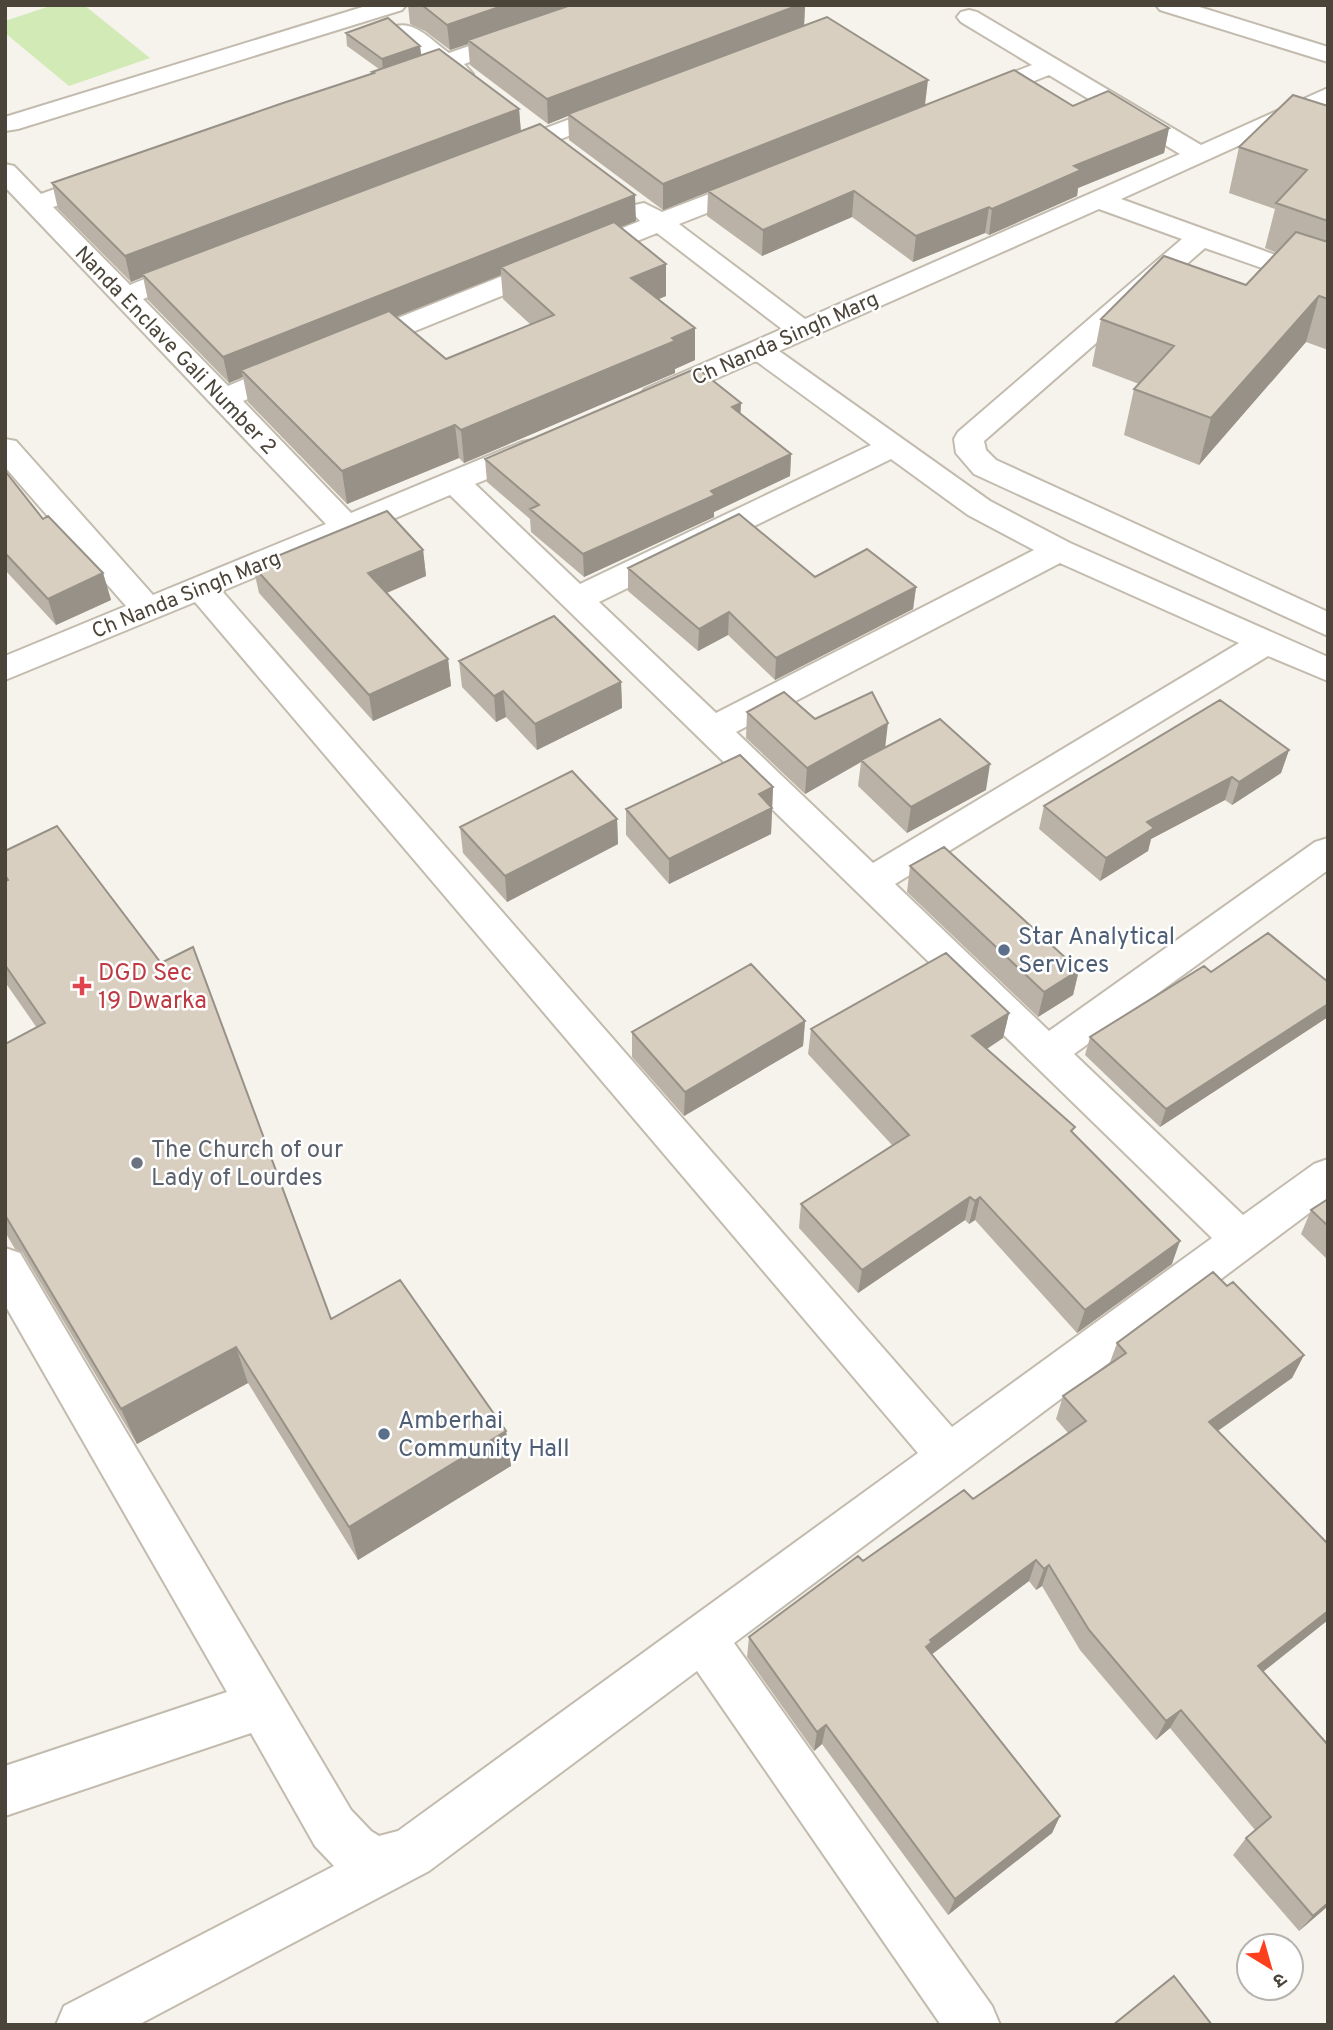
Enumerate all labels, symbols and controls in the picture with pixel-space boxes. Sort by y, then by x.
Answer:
street label: Nanda Enclave Gali Number 2 [68,241,282,461]
street label: Ch Nanda Singh Marg [688,286,883,393]
street label: Ch Nanda Singh Marg [88,545,285,646]
place label: Star Analytical Services [1018,923,1175,981]
marker: Star Analytical Services [996,942,1012,958]
place label: DGD Sec 19 Dwarka [98,959,207,1017]
marker: DGD Sec 19 Dwarka [72,976,92,996]
place label: The Church of our Lady of Lourdes [151,1136,343,1194]
marker: The Church of our Lady of Lourdes [129,1155,145,1171]
place label: Amberhai Community Hall [398,1407,569,1465]
marker: Amberhai Community Hall [376,1426,392,1442]
north arrow [1235,1932,1305,2002]
text: उ [1267,1966,1291,1992]

